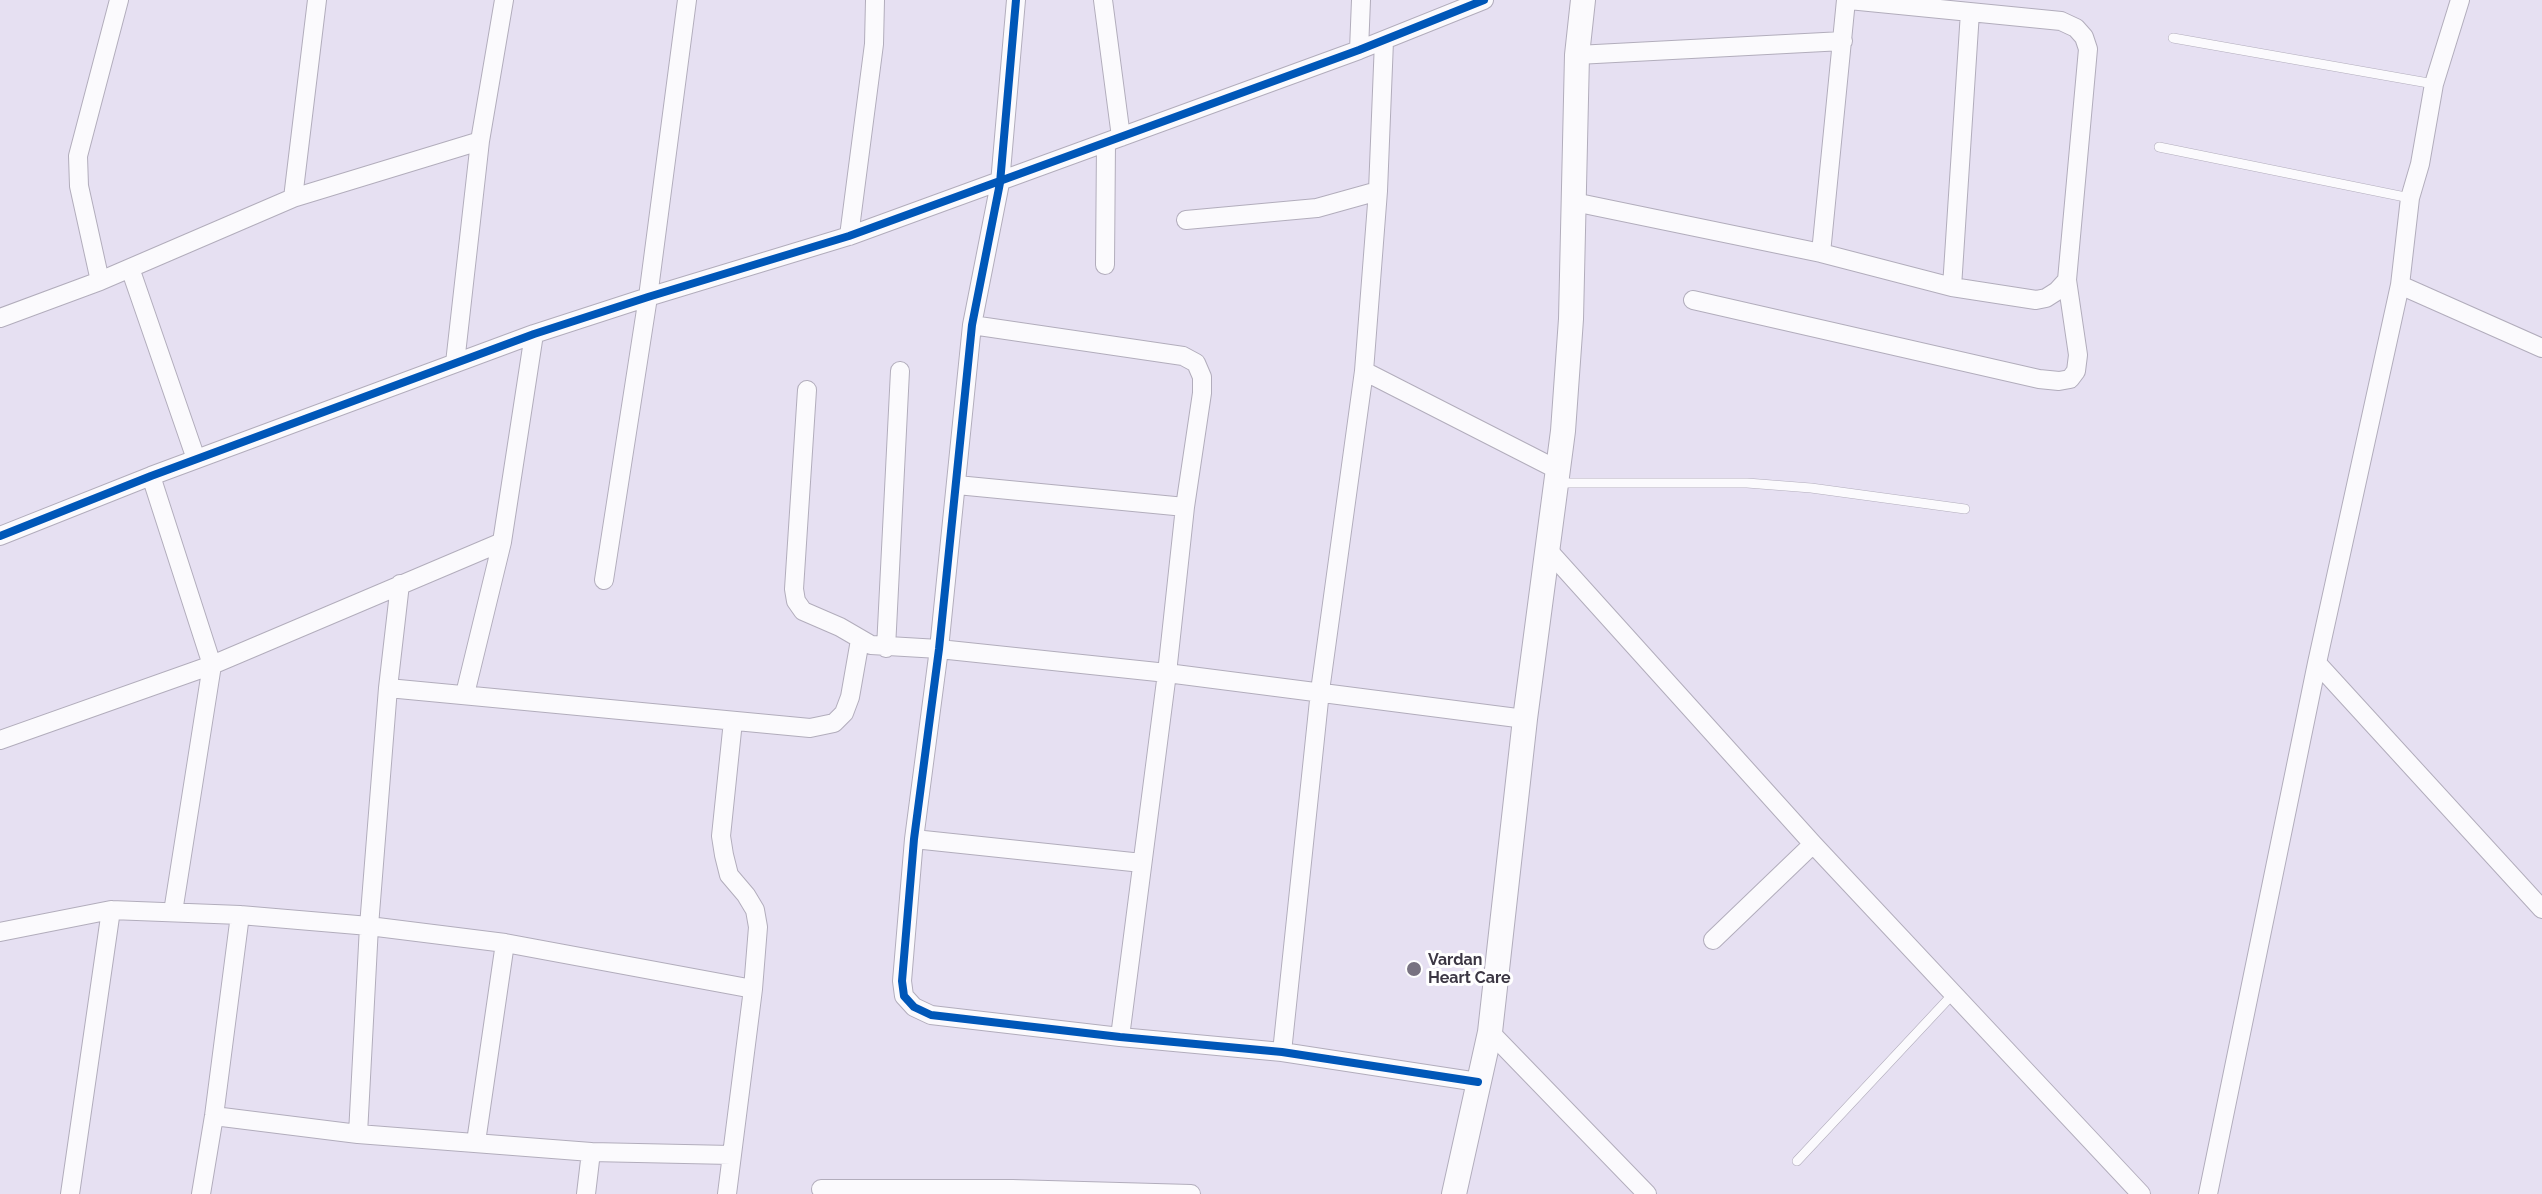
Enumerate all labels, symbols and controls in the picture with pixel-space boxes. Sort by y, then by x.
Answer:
place label: Vardan Heart Care [1428,950,1511,988]
marker: Vardan Heart Care [1405,960,1423,978]

